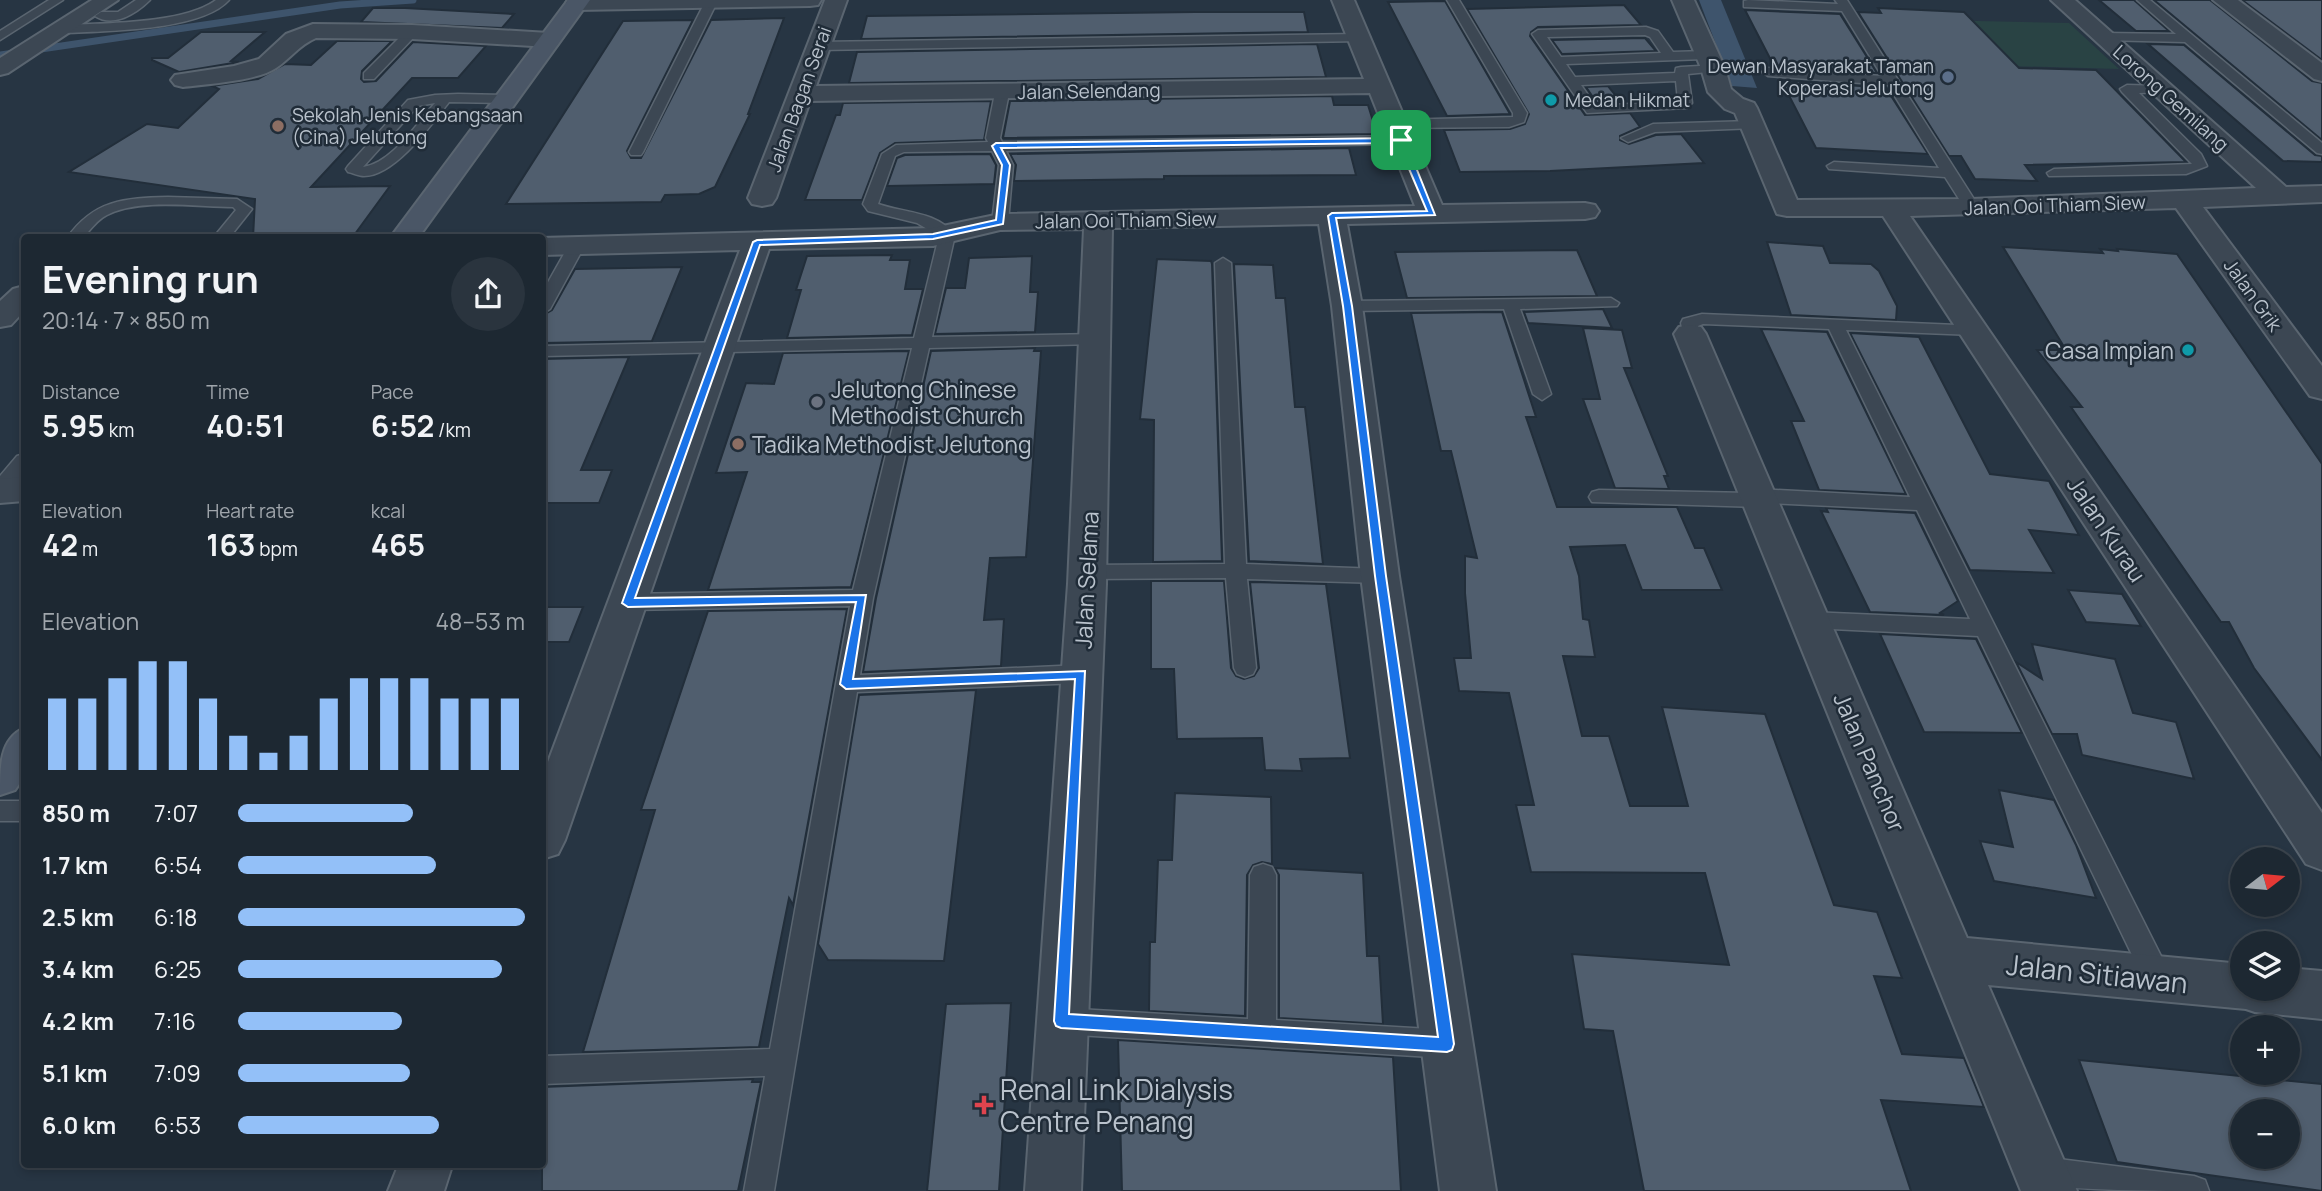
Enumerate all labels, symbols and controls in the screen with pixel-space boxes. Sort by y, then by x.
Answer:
street label: Jalan Bagan Serai [761,23,837,175]
street label: Lorong Gemilang [2108,39,2234,157]
place label: Dewan Masyarakat Taman Koperasi Jelutong [1708,53,1934,101]
marker: Dewan Masyarakat Taman Koperasi Jelutong [1940,69,1956,85]
street label: Jalan Selendang [1017,77,1161,105]
place label: Medan Hikmat [1565,87,1690,113]
marker: Medan Hikmat [1543,92,1559,108]
place label: Sekolah Jenis Kebangsaan (Cina) Jelutong [292,102,523,150]
pin [1371,110,1431,170]
marker: Sekolah Jenis Kebangsaan (Cina) Jelutong [270,118,286,134]
icon: arrive [1382,121,1420,159]
street label: Jalan Ooi Thiam Siew [1964,189,2147,221]
street label: Jalan Ooi Thiam Siew [1035,205,1217,235]
text: Evening run [42,252,259,304]
street label: Jalan Grik [2218,254,2288,337]
button: share [451,257,525,331]
text: 20:14 · 7 × 850 m [42,304,210,336]
place label: Casa Impian [2045,334,2174,366]
marker: Casa Impian [2180,342,2196,358]
place label: Jelutong Chinese Methodist Church [831,373,1023,431]
text: Distance [42,379,120,405]
text: Time [206,379,249,405]
text: Pace [371,379,414,405]
marker: Jelutong Chinese Methodist Church [809,394,825,410]
text: 5.95 [42,405,105,446]
text: 40:51 [206,405,285,446]
text: 6:52 [371,405,434,446]
text: km [105,417,134,443]
text: /km [434,417,471,443]
place label: Tadika Methodist Jelutong [752,428,1032,460]
marker: Tadika Methodist Jelutong [730,436,746,452]
street label: Jalan Kurau [2060,470,2154,588]
text: Elevation [42,498,122,524]
text: Heart rate [206,498,294,524]
text: kcal [371,498,405,524]
street label: Jalan Selama [1066,510,1106,650]
text: 42 [42,524,78,565]
text: 163 [206,524,256,565]
text: 465 [371,524,425,565]
text: m [78,536,98,562]
text: bpm [256,536,298,562]
text: Elevation [42,605,139,637]
text: 48–53 m [436,605,525,637]
street label: Jalan Panchor [1826,688,1914,836]
text: 850 m [42,797,110,829]
text: 7:07 [154,797,198,829]
north arrow [2230,847,2300,917]
map controls [2230,847,2300,1169]
text: 1.7 km [42,849,108,881]
text: 6:54 [154,849,202,881]
text: 2.5 km [42,901,114,933]
text: 6:18 [154,901,197,933]
button: layers [2230,931,2300,1001]
street label: Jalan Sitiawan [2004,945,2190,1001]
text: 3.4 km [42,953,114,985]
text: 6:25 [154,953,202,985]
text: 4.2 km [42,1005,114,1037]
text: 7:16 [154,1005,196,1037]
button: + [2230,1015,2300,1085]
text: 5.1 km [42,1057,107,1089]
text: 7:09 [154,1057,201,1089]
place label: Renal Link Dialysis Centre Penang [1000,1070,1233,1140]
marker: Renal Link Dialysis Centre Penang [974,1095,994,1115]
button: − [2230,1099,2300,1169]
text: 6.0 km [42,1109,116,1141]
text: 6:53 [154,1109,201,1141]

